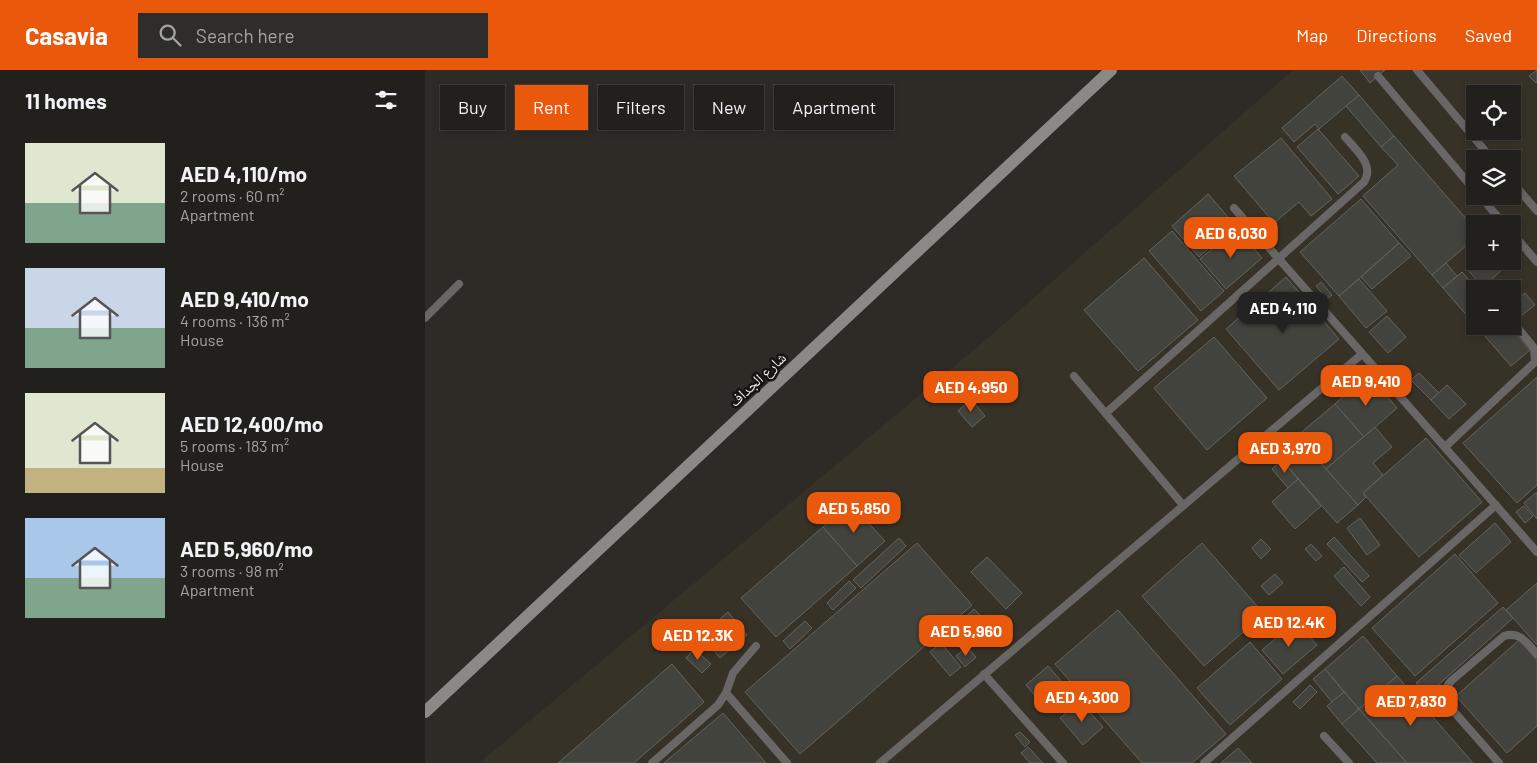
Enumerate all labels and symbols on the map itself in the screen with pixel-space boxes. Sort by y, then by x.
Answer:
pin: AED 6,030 [1174,216,1288,259]
pin: AED 4,110 [1226,292,1340,334]
street label: شارع الجداف [725,348,791,411]
pin: AED 9,410 [1309,364,1423,407]
pin: AED 4,950 [914,370,1028,413]
pin: AED 3,970 [1228,432,1342,474]
pin: AED 5,850 [797,492,911,534]
pin: AED 12.4K [1232,606,1346,648]
pin: AED 5,960 [909,614,1023,657]
pin: AED 12.3K [641,618,755,661]
pin: AED 4,300 [1025,680,1139,723]
pin: AED 7,830 [1354,684,1468,727]

